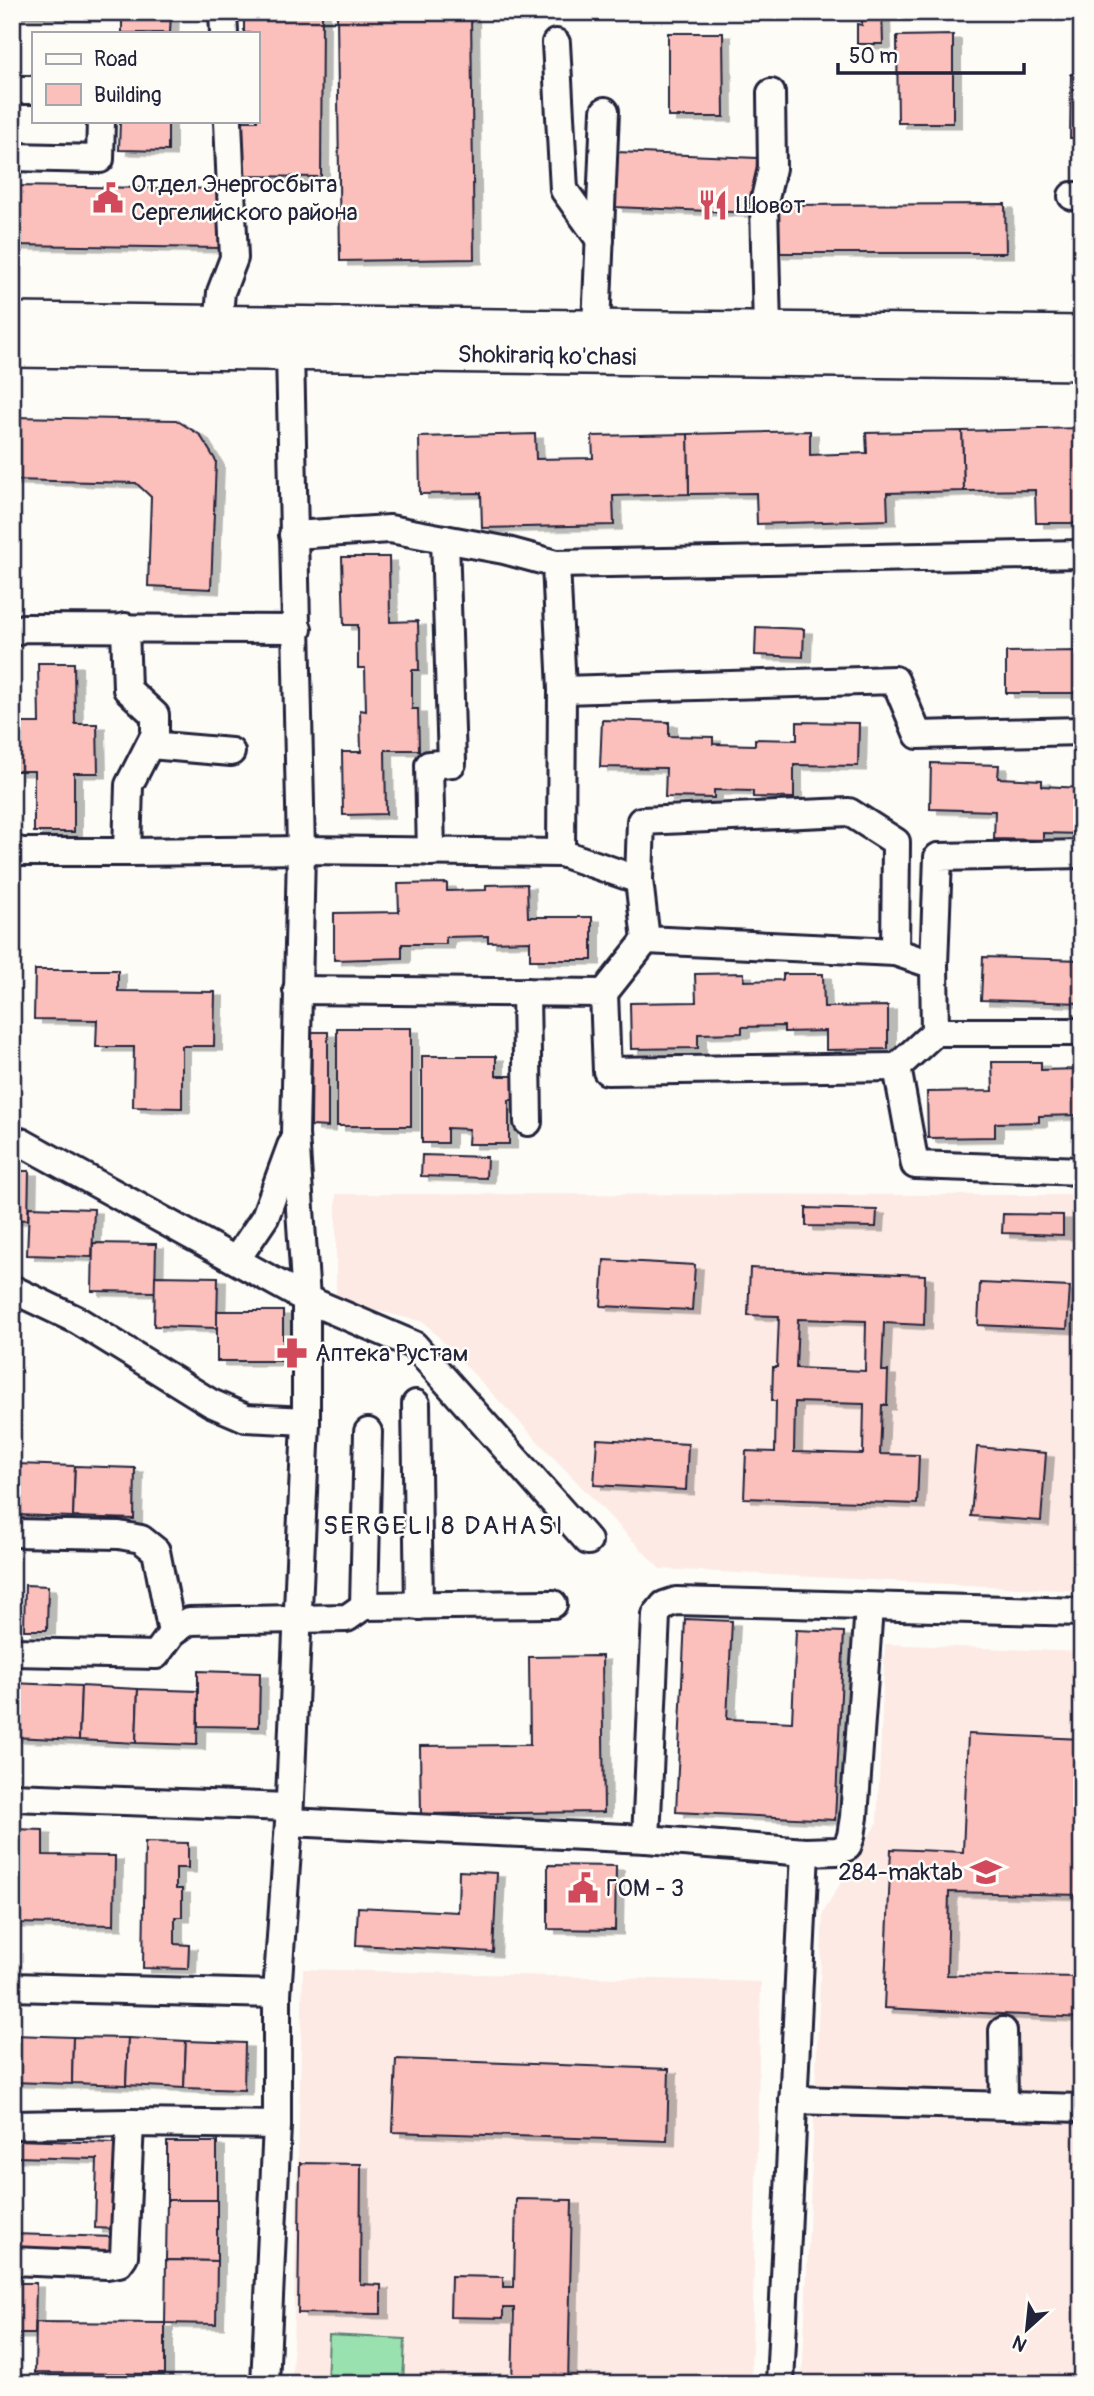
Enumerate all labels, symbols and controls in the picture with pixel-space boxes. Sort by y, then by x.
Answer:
legend [32,32,259,122]
scale bar [838,32,1024,76]
text: 50 m [849,43,898,70]
text: Road [94,46,138,73]
text: Building [94,82,161,109]
place label: Отдел Энергосбыта Сергелийского района [131,170,358,227]
public building icon: Отдел Энергосбыта Сергелийского района [91,181,125,215]
restaurant icon: Шовот [696,188,730,222]
place label: Шовот [736,191,805,220]
street label: Shokirariq ko'chasi [457,340,637,372]
pharmacy icon: Аптека Рустам [275,1336,309,1370]
place label: Аптека Рустам [315,1339,468,1368]
district label: SERGELI 8 DAHASI [323,1510,565,1542]
school or university icon: 284-maktab [969,1855,1003,1889]
place label: 284-maktab [838,1858,963,1887]
public building icon: ГОМ - 3 [566,1871,600,1905]
place label: ГОМ - 3 [606,1874,684,1903]
north arrow [992,2294,1062,2364]
text: N [1008,2330,1031,2357]

